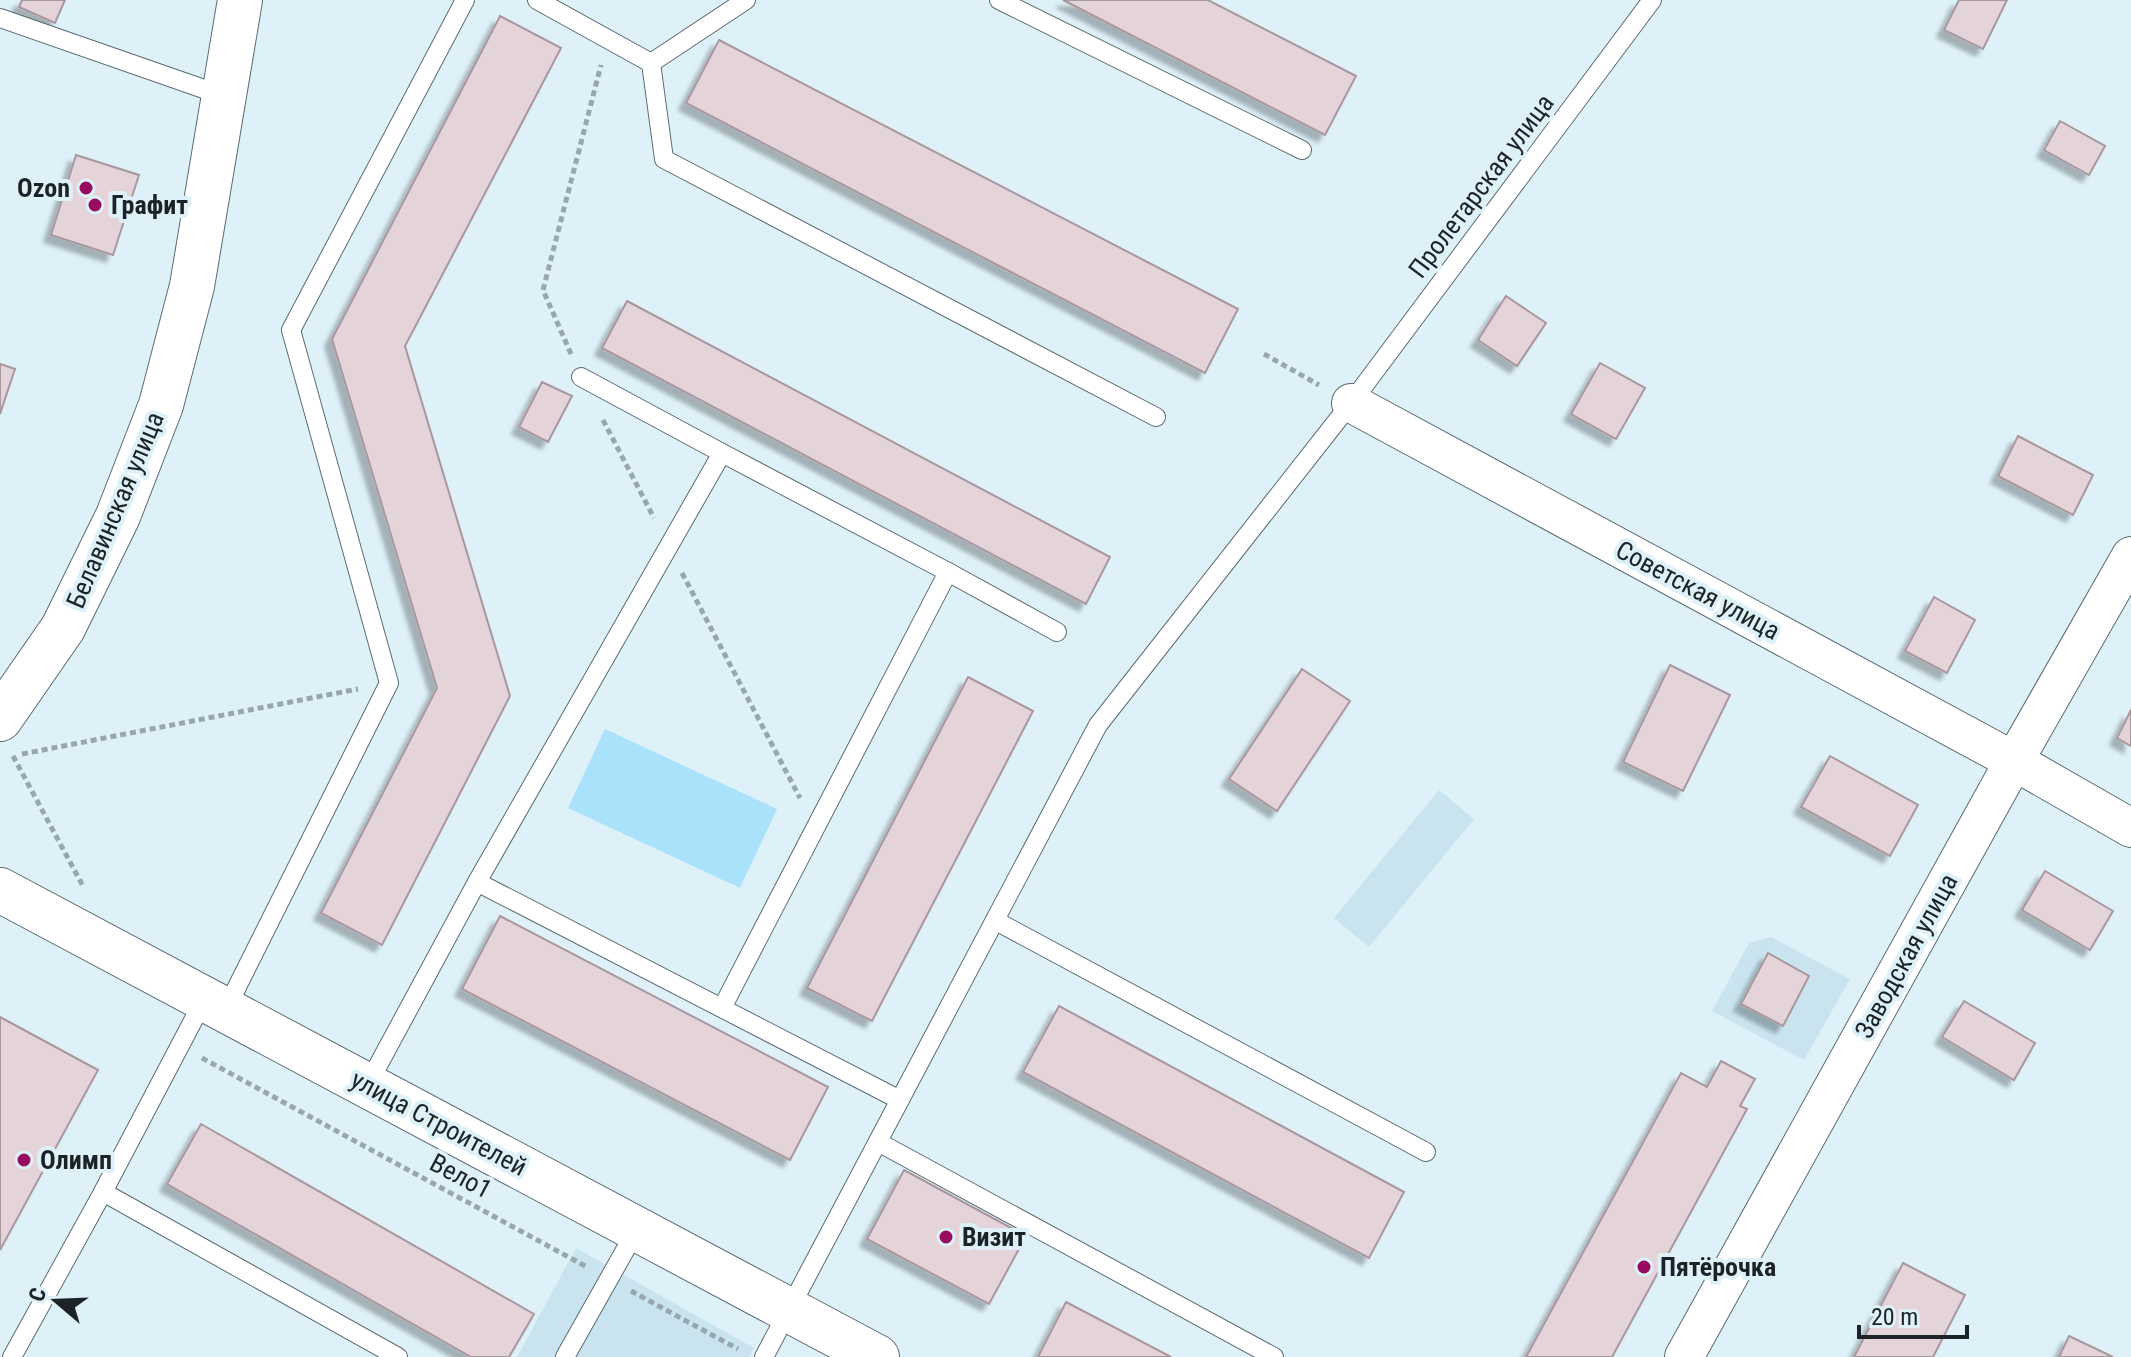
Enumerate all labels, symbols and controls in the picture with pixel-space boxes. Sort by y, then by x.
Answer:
street label: Пролетарская улица [1402,88,1560,284]
place label: Ozon [17,173,70,203]
marker: Ozon [77,179,95,197]
place label: Графит [111,190,188,220]
marker: Графит [86,196,104,214]
street label: Белавинская улица [60,407,170,613]
street label: Советская улица [1611,534,1785,646]
street label: Заводская улица [1848,869,1964,1043]
street label: улица Строителей [346,1064,532,1182]
place label: Олимп [40,1145,112,1175]
street label: Вело1 [425,1147,497,1205]
marker: Олимп [15,1151,33,1169]
place label: Визит [962,1222,1026,1252]
marker: Визит [937,1228,955,1246]
place label: Пятёрочка [1660,1252,1776,1282]
marker: Пятёрочка [1635,1258,1653,1276]
north arrow [16,1261,96,1341]
text: С [24,1285,51,1305]
scale bar [1859,1289,1967,1339]
text: 20 m [1871,1303,1918,1331]

